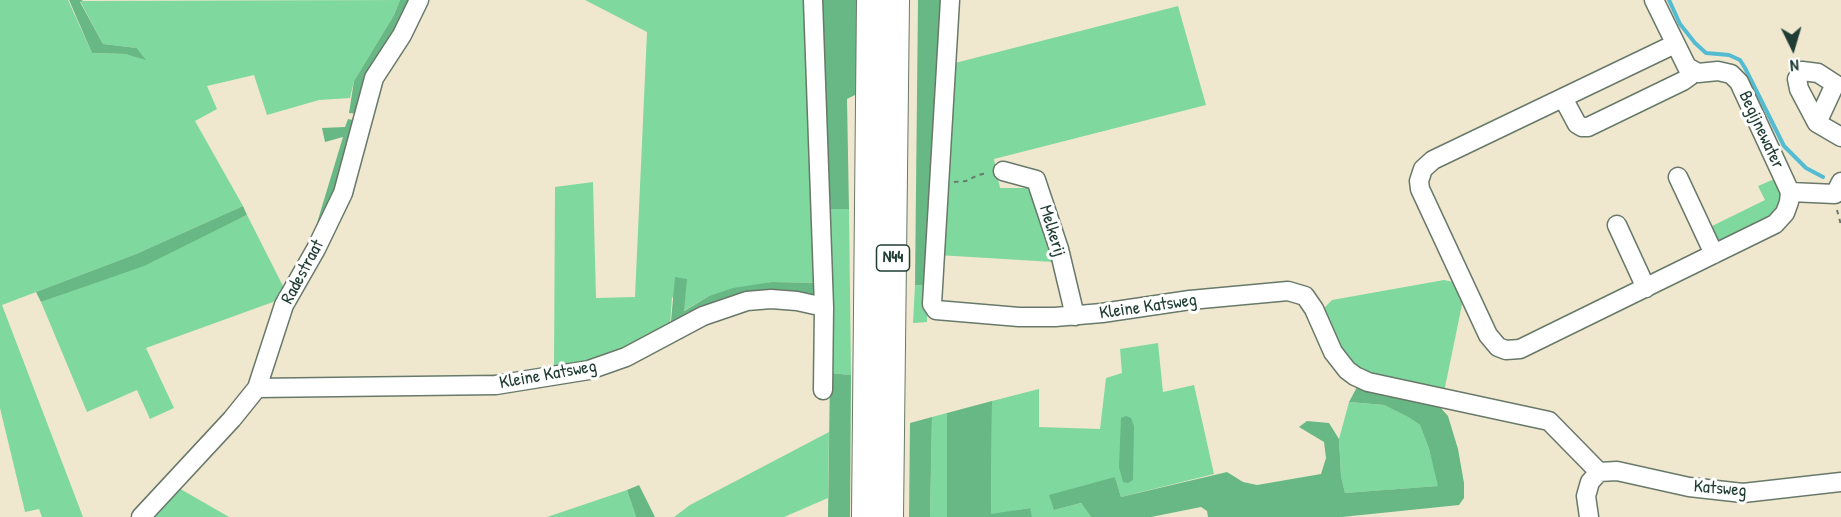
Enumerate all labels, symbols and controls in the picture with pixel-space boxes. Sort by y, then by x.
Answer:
north arrow [1763,18,1823,78]
text: N [1789,55,1800,77]
street label: Begijnewater [1734,88,1788,172]
street label: Melkerij [1034,203,1070,259]
street label: Radestraat [277,236,329,308]
road number: N44 [876,245,910,271]
street label: Kleine Katsweg [1098,289,1198,325]
street label: Kleine Katsweg [498,356,598,394]
street label: Katsweg [1693,476,1747,502]

